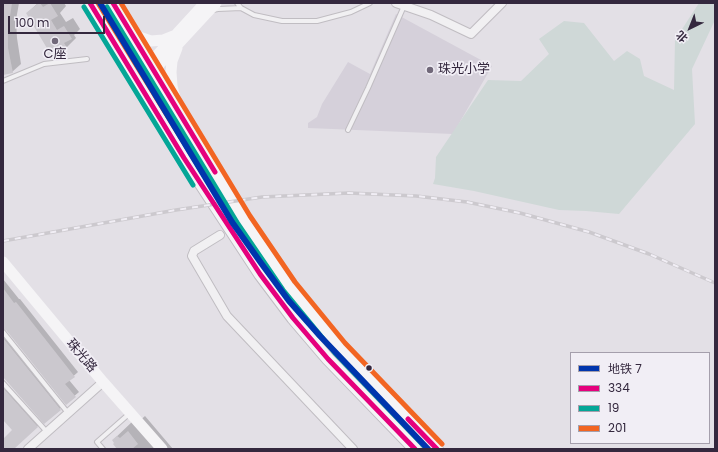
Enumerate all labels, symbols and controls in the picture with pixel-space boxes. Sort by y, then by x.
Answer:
scale bar [10,8,107,34]
north arrow [670,8,710,48]
text: 100 m [15,14,49,31]
text: 北 [672,27,691,46]
marker: C座 [50,36,60,46]
place label: C座 [43,47,67,63]
place label: 珠光小学 [438,62,490,78]
marker: 珠光小学 [425,65,435,75]
street label: 珠光路 [62,336,100,376]
legend [570,352,710,444]
text: 地铁 7 [608,360,642,377]
unlabelled marker [364,363,374,373]
text: 334 [608,379,630,396]
text: 19 [608,399,619,416]
text: 201 [608,419,626,436]

